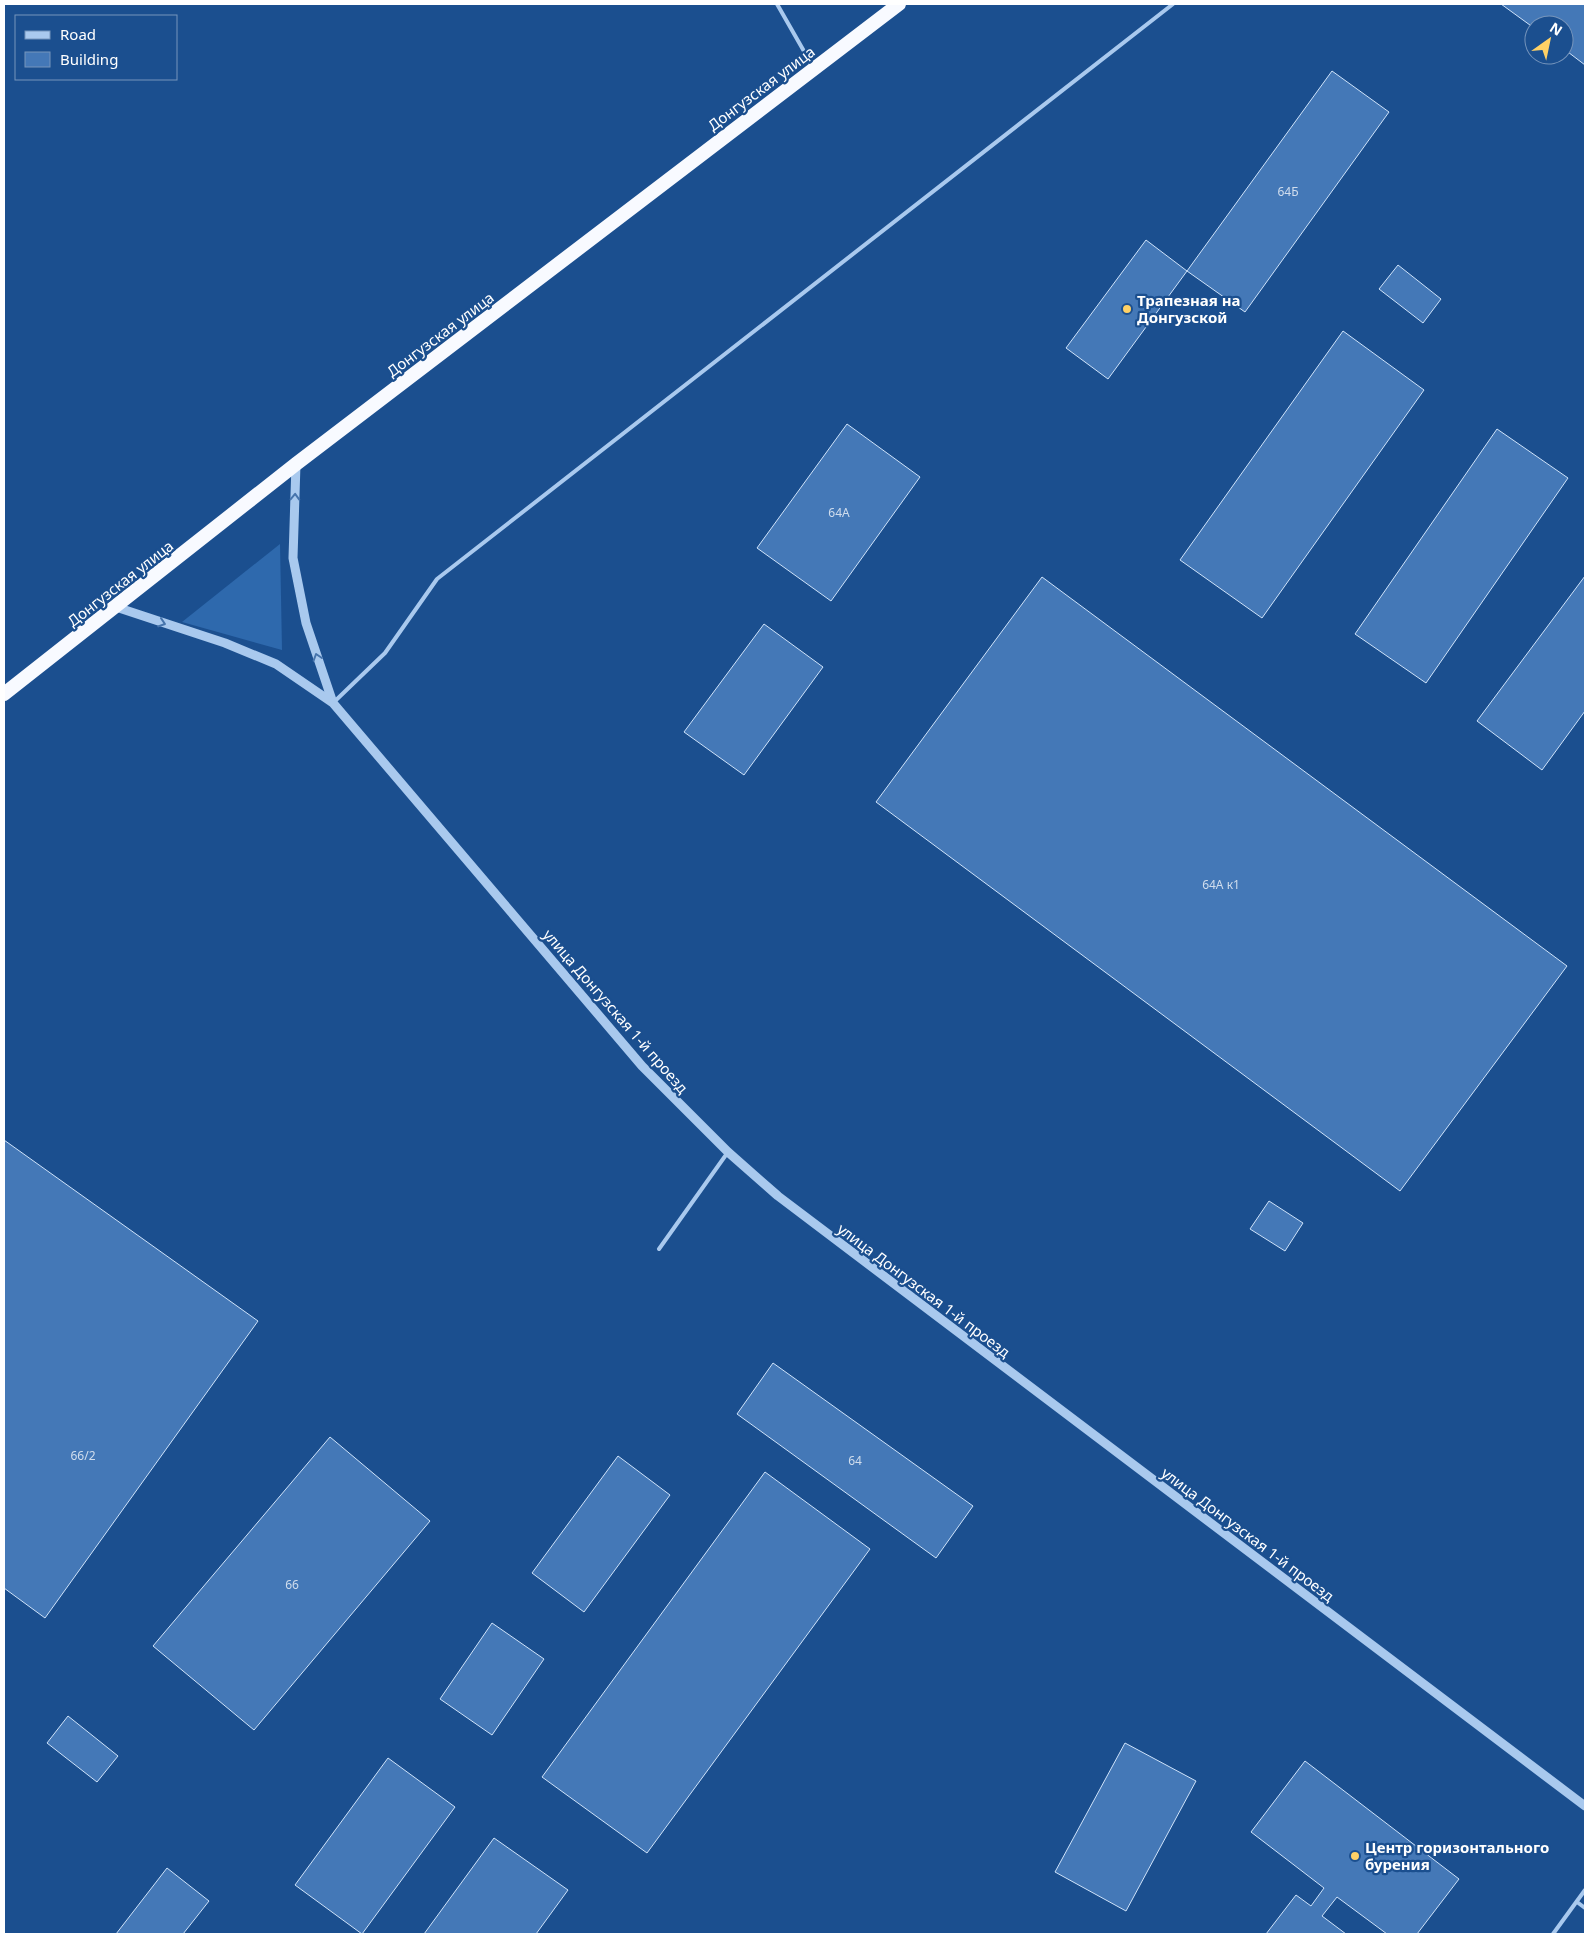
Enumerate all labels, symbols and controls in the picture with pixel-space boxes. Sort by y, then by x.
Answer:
legend [15,15,178,80]
north arrow [1524,15,1574,65]
text: N [1546,18,1566,40]
text: Road [60,24,96,44]
street label: Донгузская улица [703,41,819,135]
text: Building [60,49,118,69]
house number: 64Б [1277,183,1299,200]
street label: Донгузская улица [382,287,498,381]
place label: Трапезная на Донгузской [1137,290,1240,327]
marker: Трапезная на Донгузской [1121,303,1133,315]
one-way arrow [290,493,300,500]
house number: 64А [828,504,850,521]
street label: Донгузская улица [63,535,177,631]
one-way arrow [157,617,166,627]
one-way arrow [313,653,323,661]
house number: 64А к1 [1202,876,1240,893]
street label: улица Донгузская 1-й проезд [539,925,693,1097]
street label: улица Донгузская 1-й проезд [834,1218,1014,1362]
house number: 66/2 [70,1447,96,1464]
house number: 64 [848,1452,862,1469]
street label: улица Донгузская 1-й проезд [1158,1462,1338,1606]
house number: 66 [285,1576,299,1593]
place label: Центр горизонтального бурения [1365,1837,1549,1874]
marker: Центр горизонтального бурения [1349,1850,1361,1862]

